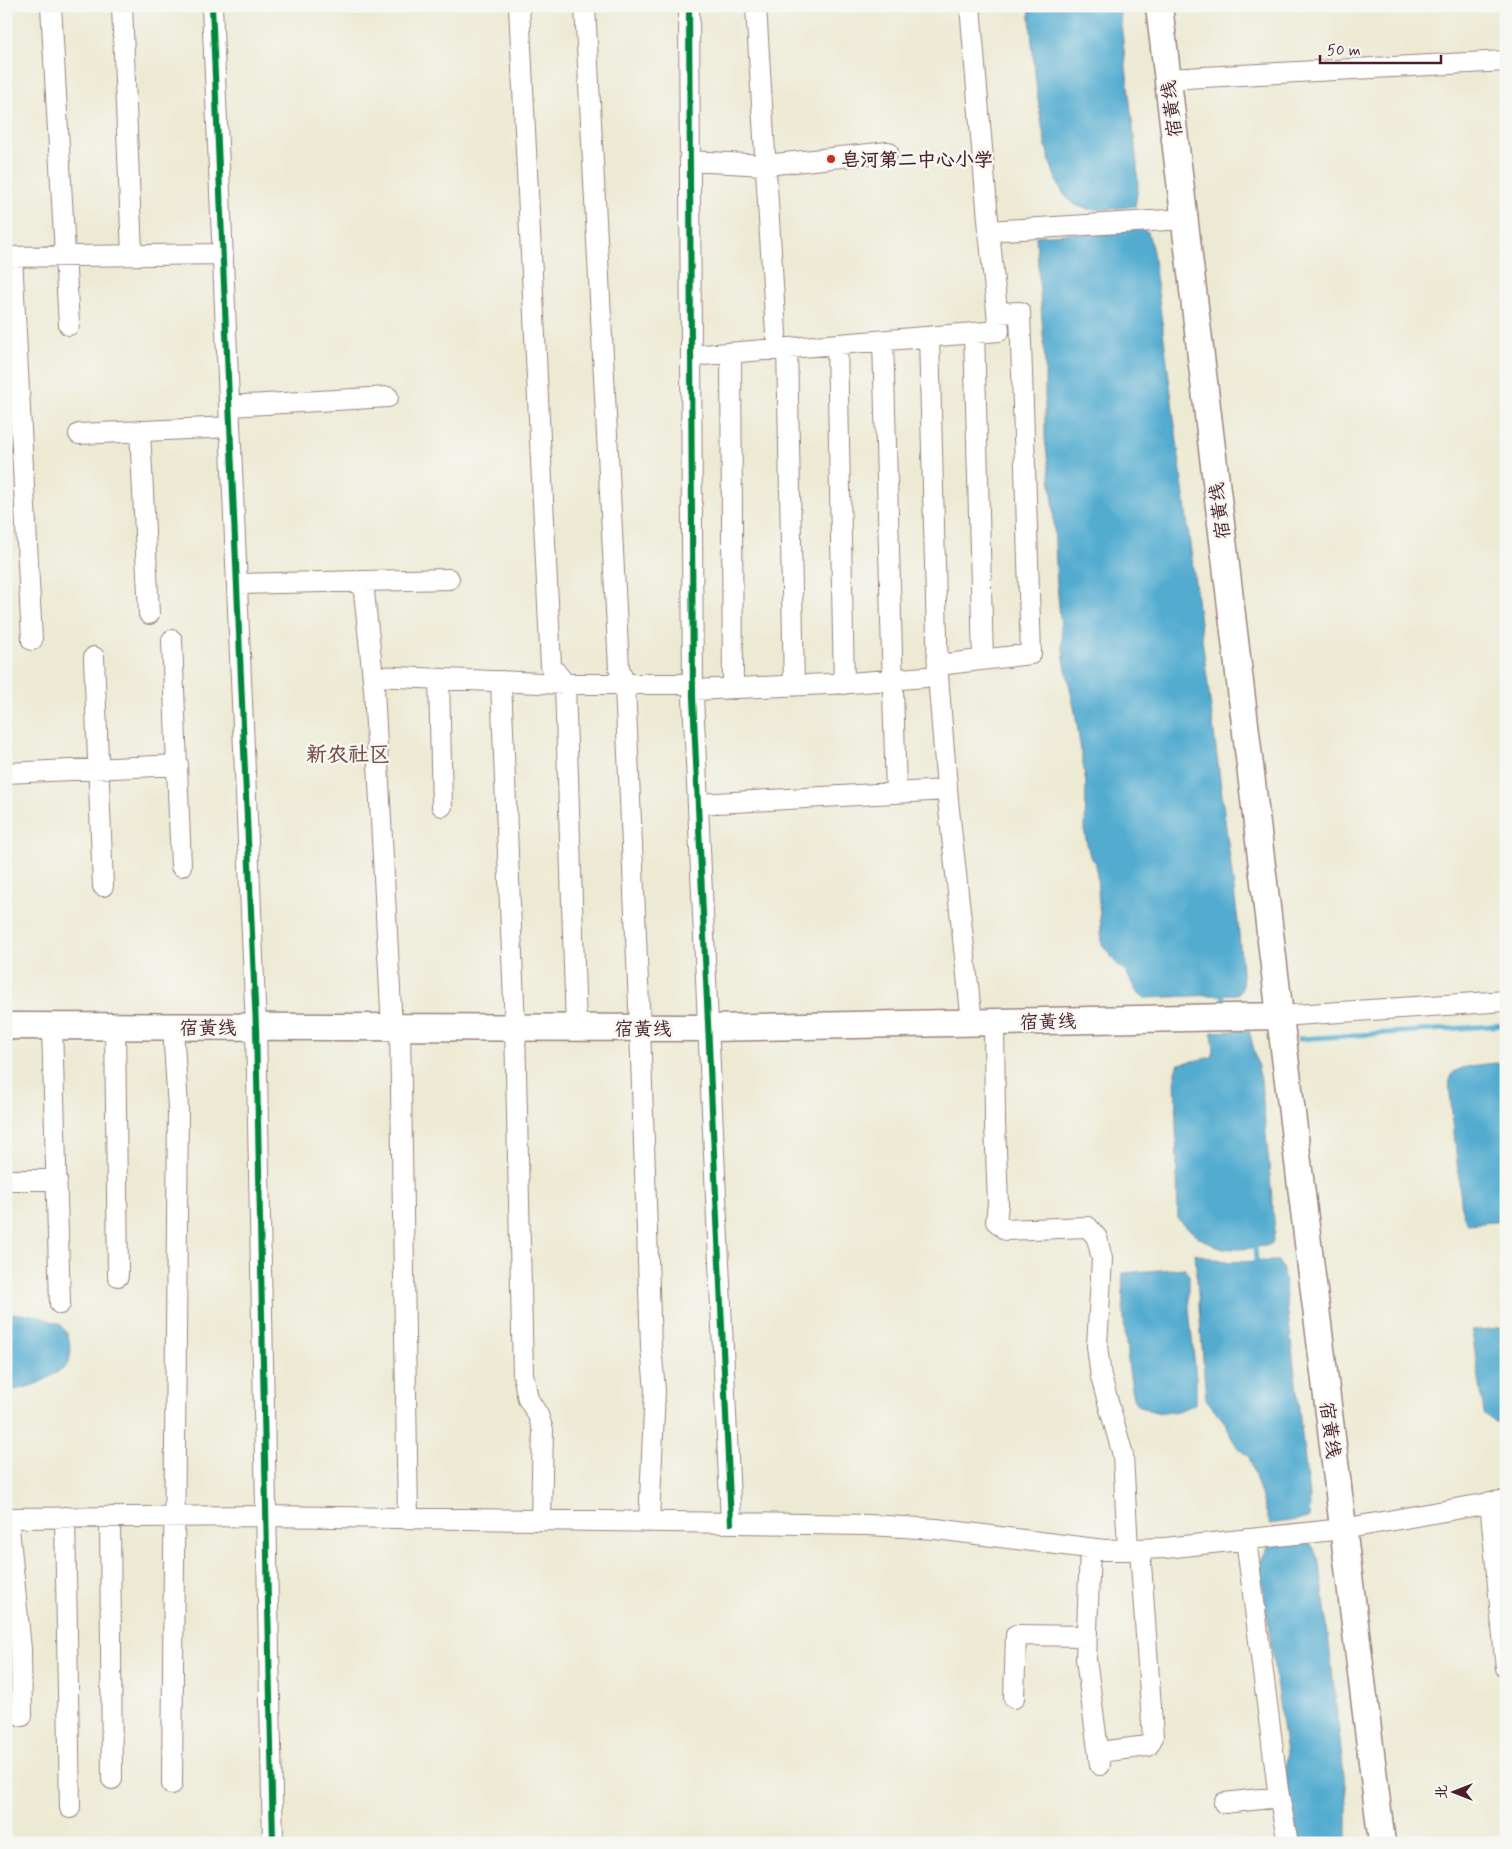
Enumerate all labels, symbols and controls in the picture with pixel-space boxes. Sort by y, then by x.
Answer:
scale bar [1320,32,1441,64]
text: 50 m [1327,41,1361,61]
street label: 宿黄线 [1157,79,1188,139]
place label: 皂河第二中心小学 [841,148,993,173]
marker: 皂河第二中心小学 [825,153,837,165]
street label: 宿黄线 [1205,481,1236,541]
district label: 新农社区 [306,741,390,769]
street label: 宿黄线 [1019,1010,1077,1035]
street label: 宿黄线 [179,1016,237,1041]
street label: 宿黄线 [614,1017,672,1042]
street label: 宿黄线 [1314,1400,1345,1460]
north arrow [1430,1766,1480,1816]
text: 北 [1433,1785,1451,1799]

